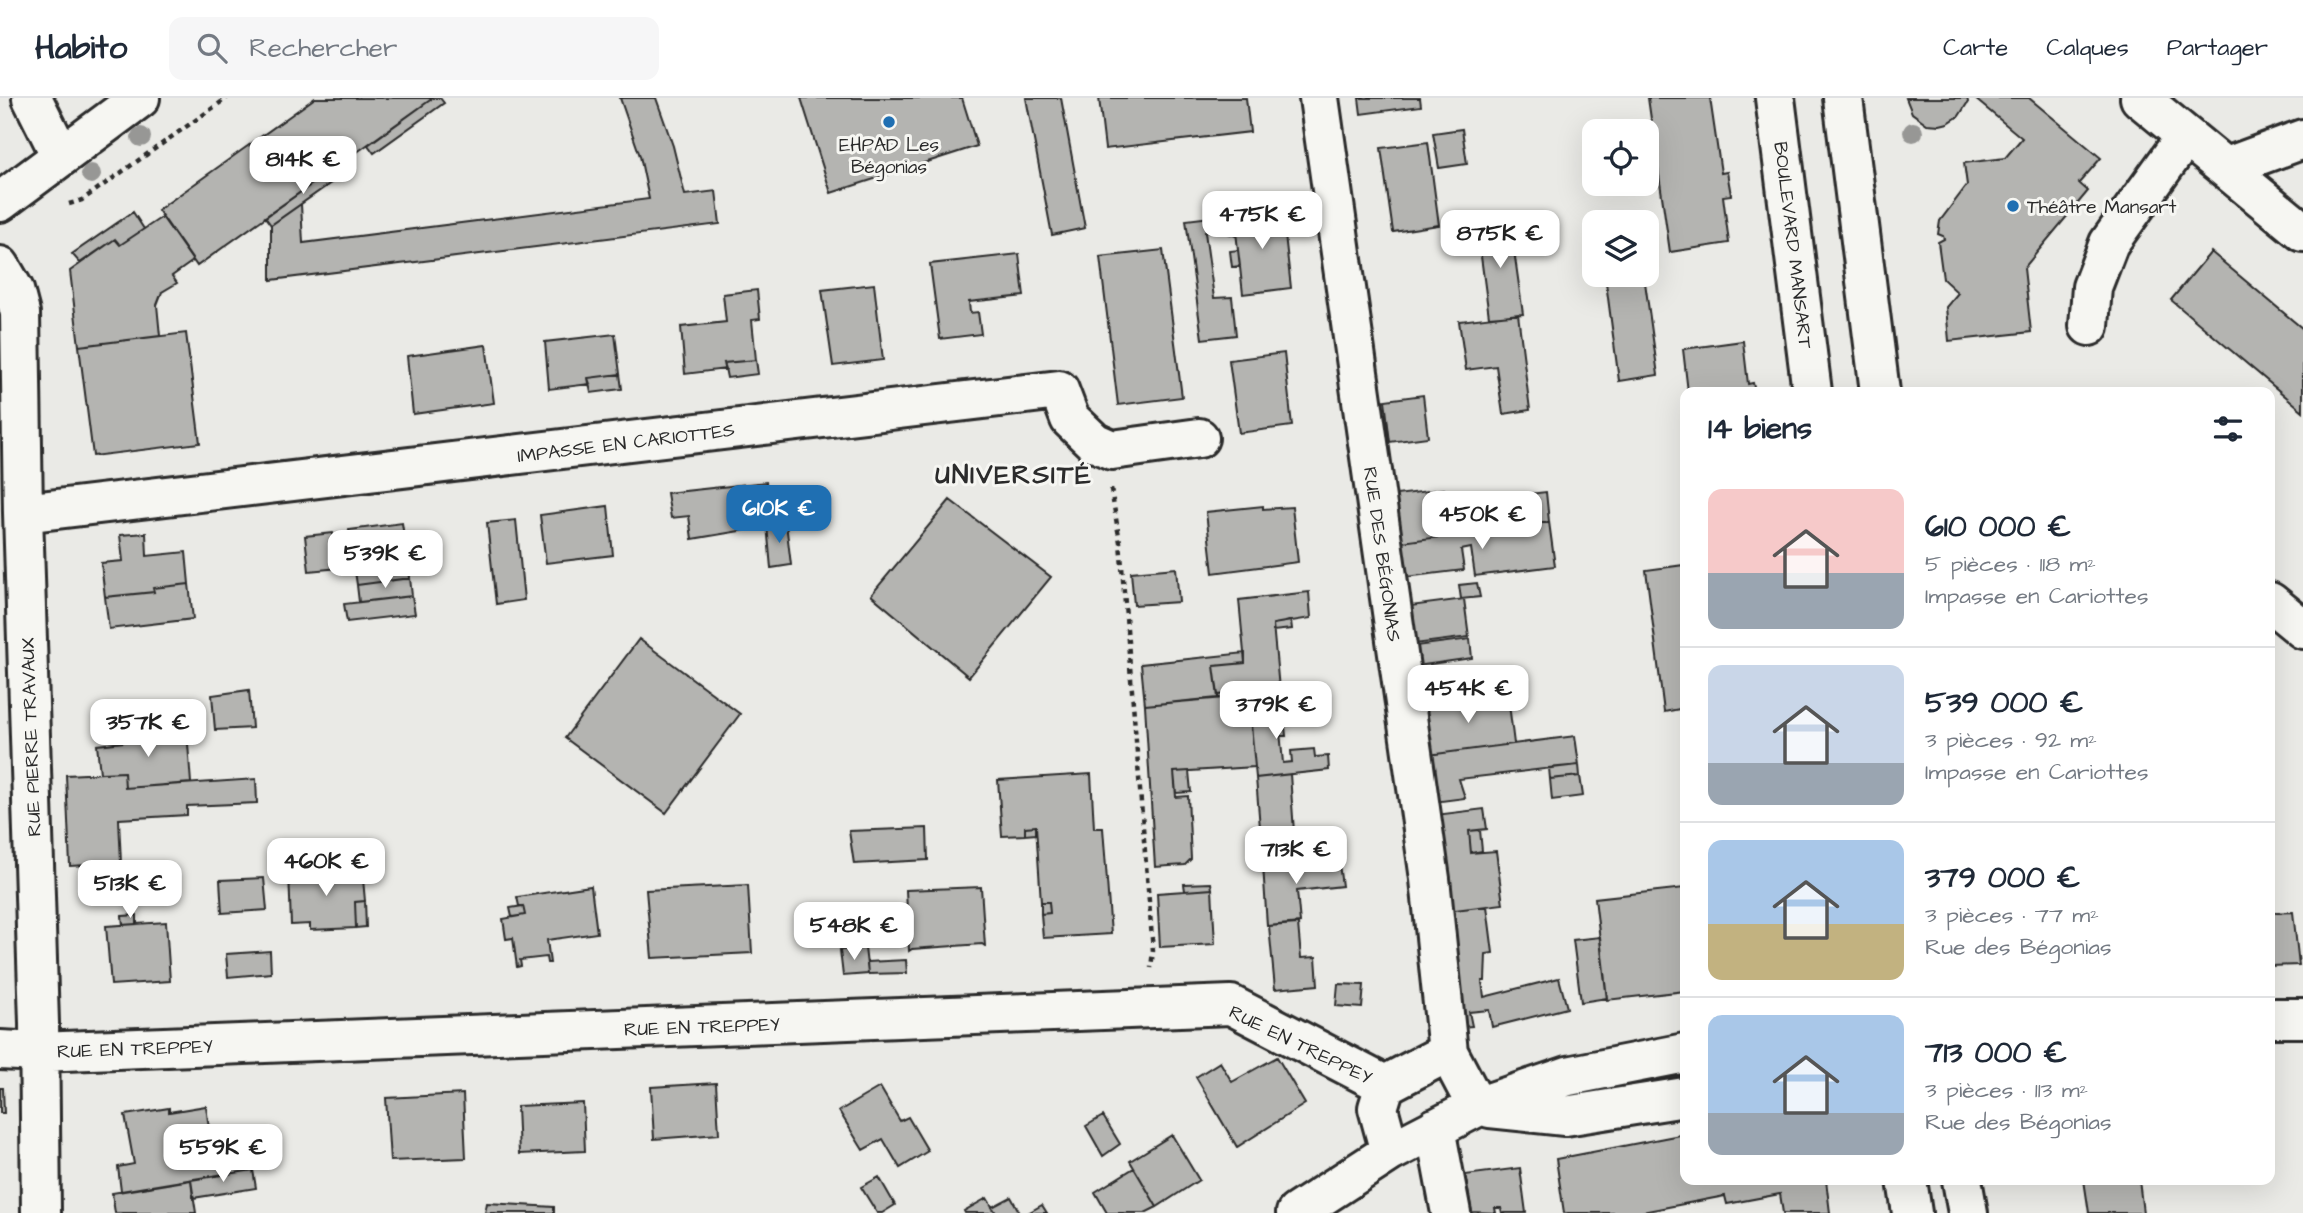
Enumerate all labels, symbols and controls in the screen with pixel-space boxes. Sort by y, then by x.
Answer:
search box [169,17,659,80]
text: Habito [35,25,127,71]
icon: search [193,29,231,67]
text: Rechercher [249,30,397,66]
text: Carte [1943,31,2008,65]
text: Calques [2046,31,2129,65]
text: Partager [2167,31,2268,65]
marker: EHPAD Les Bégonias [881,114,897,130]
map controls [1582,119,1659,287]
button: locate [1582,119,1659,196]
place label: EHPAD Les Bégonias [839,132,939,182]
pin: 814K € [246,136,360,196]
street label: BOULEVARD MANSART [1766,140,1819,350]
text: 814K € [266,143,340,175]
pin: 475K € [1205,192,1319,251]
place label: Théâtre Mansart [2027,194,2177,221]
text: 475K € [1218,198,1306,230]
marker: Théâtre Mansart [2005,198,2021,214]
button: layers [1582,210,1659,287]
pin: 875K € [1443,211,1557,270]
text: 875K € [1457,217,1543,249]
text: 14 biens [1708,408,1812,450]
icon: filters [2209,410,2247,448]
street label: IMPASSE EN CARIOTTES [516,417,736,470]
district label: UNIVERSITÉ [935,457,1093,493]
street label: RUE DES BÉGONIAS [1356,465,1407,643]
pin: 610K € [722,486,836,545]
pin: 450K € [1425,491,1539,551]
text: 610K € [742,492,816,524]
text: 450K € [1438,498,1526,530]
text: 610 000 € [1925,506,2071,548]
icon: home [1764,517,1848,601]
pin: 539K € [328,531,442,590]
text: 539K € [344,537,426,569]
text: 5 pièces · 118 m² [1925,548,2096,580]
text: Impasse en Cariottes [1925,580,2148,612]
street label: RUE PIERRE TRAVAUX [15,637,48,837]
pin: 454K € [1411,666,1525,725]
text: 454K € [1423,672,1513,704]
pin: 379K € [1219,682,1333,741]
text: 539 000 € [1925,682,2083,724]
text: 379K € [1236,688,1316,720]
icon: home [1764,693,1848,777]
pin: 357K € [91,700,205,759]
text: 357K € [106,706,190,738]
text: 3 pièces · 92 m² [1925,724,2097,756]
text: Impasse en Cariottes [1925,756,2148,788]
pin: 713K € [1239,826,1353,886]
text: 713K € [1261,833,1331,865]
pin: 460K € [269,838,383,898]
text: 460K € [283,845,369,877]
text: 379 000 € [1925,857,2080,899]
pin: 513K € [73,860,187,920]
text: 513K € [94,867,166,899]
icon: home [1764,868,1848,952]
text: 3 pièces · 77 m² [1925,899,2099,931]
pin: 548K € [797,902,911,962]
text: 548K € [810,909,898,941]
text: Rue des Bégonias [1925,931,2112,963]
street label: RUE EN TREPPEY [1224,999,1376,1092]
street label: RUE EN TREPPEY [624,1011,781,1044]
text: 713 000 € [1925,1032,2067,1074]
street label: RUE EN TREPPEY [57,1033,214,1066]
icon: home [1764,1043,1848,1127]
text: 3 pièces · 113 m² [1925,1074,2088,1106]
text: Rue des Bégonias [1925,1106,2112,1138]
pin: 559K € [166,1124,280,1184]
text: 559K € [179,1131,267,1163]

